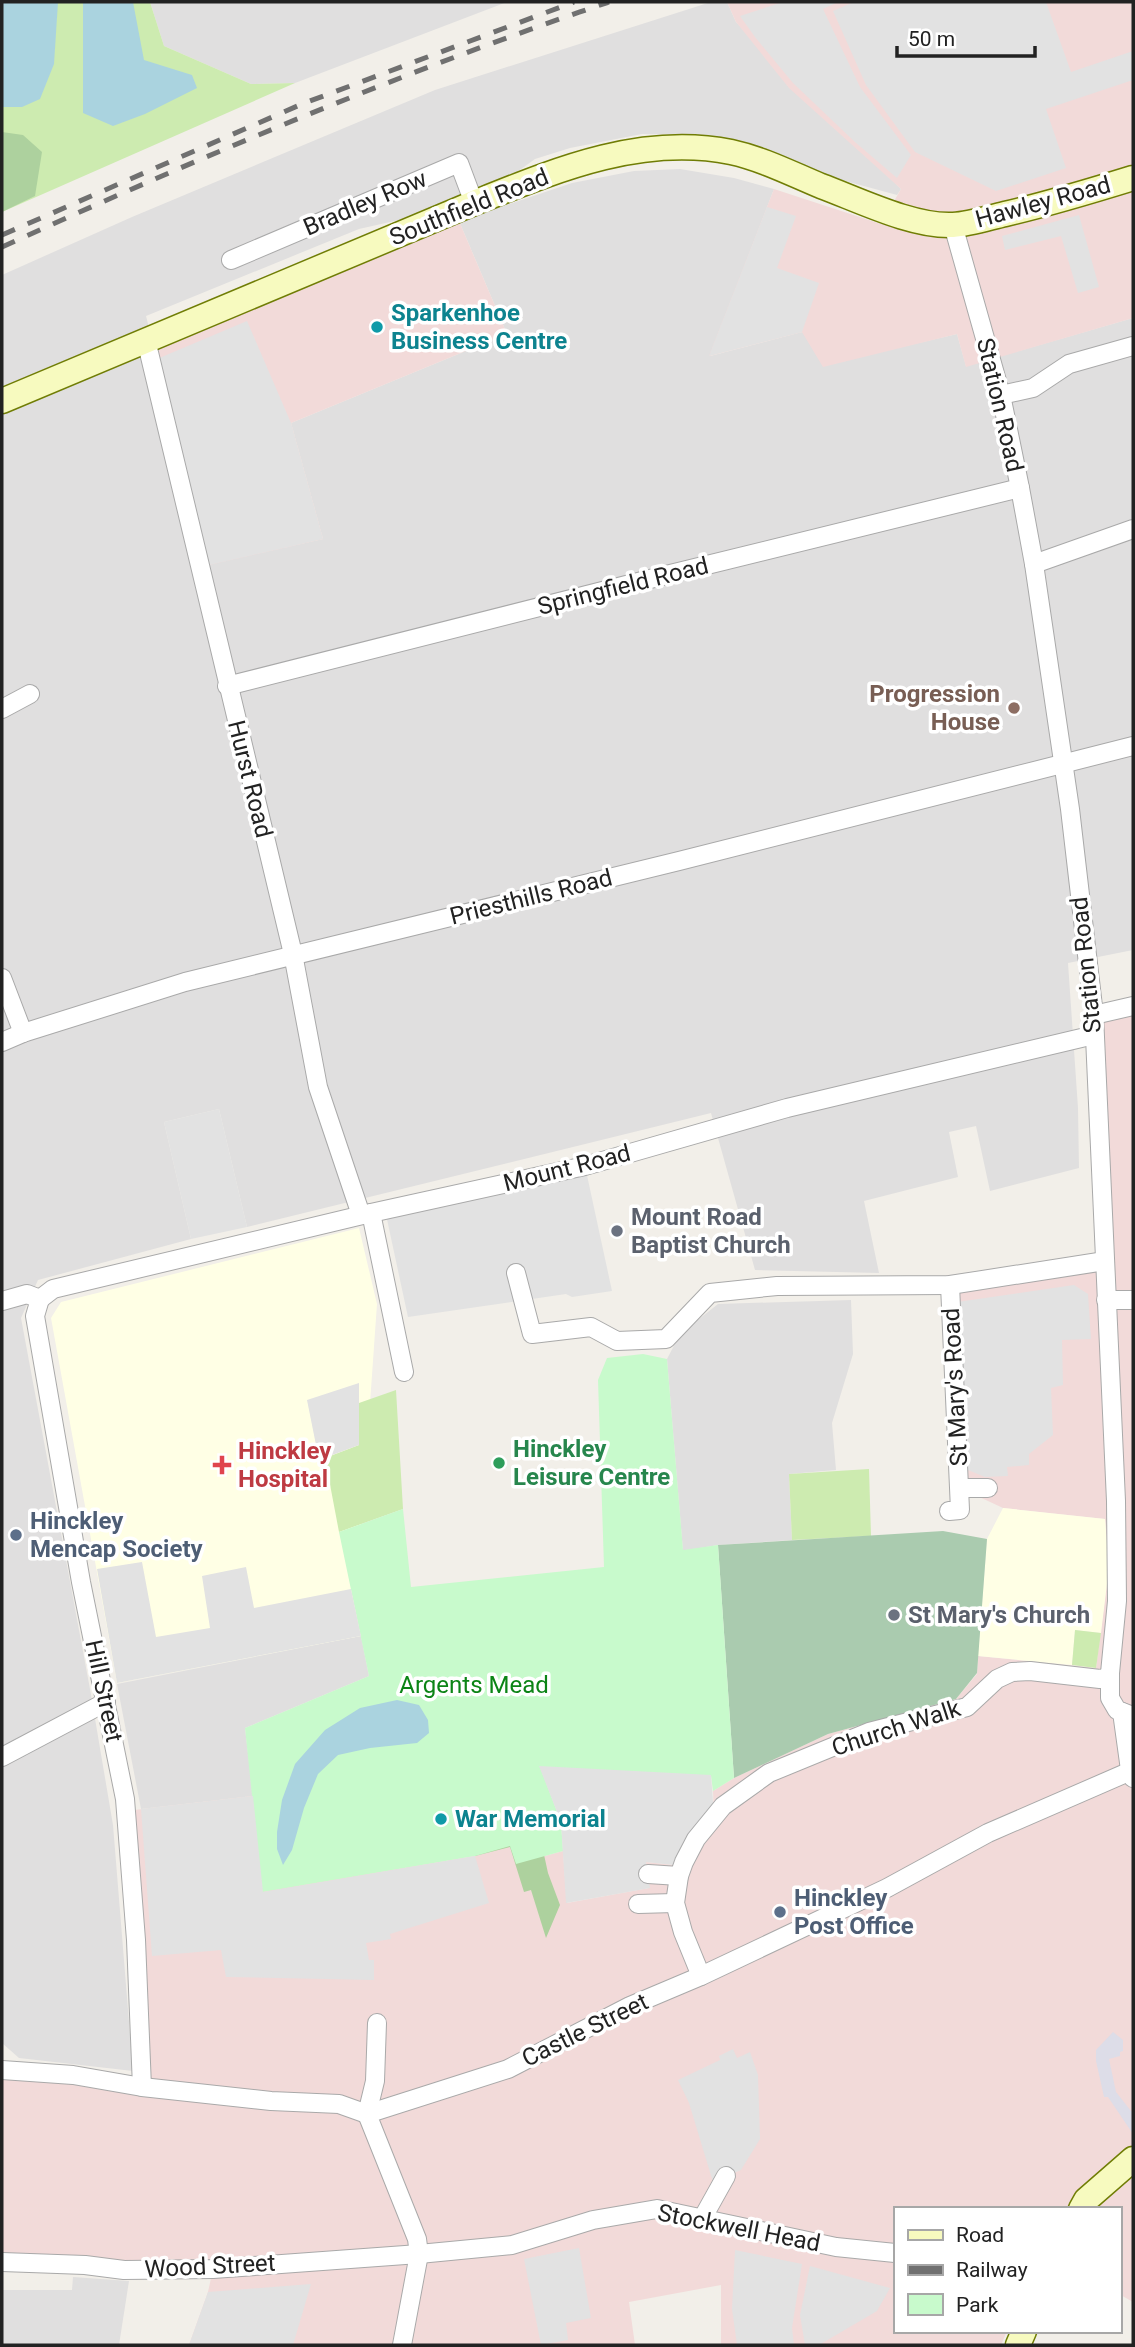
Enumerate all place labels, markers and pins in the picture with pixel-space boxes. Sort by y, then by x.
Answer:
place label: Sparkenhoe Business Centre [391,299,567,355]
marker: Sparkenhoe Business Centre [369,319,385,335]
place label: Progression House [869,680,1000,736]
marker: Progression House [1006,700,1022,716]
place label: Mount Road Baptist Church [631,1203,791,1259]
marker: Mount Road Baptist Church [609,1223,625,1239]
place label: Hinckley Leisure Centre [513,1435,670,1491]
place label: Hinckley Hospital [238,1437,332,1493]
marker: Hinckley Hospital [212,1455,232,1475]
marker: Hinckley Leisure Centre [491,1455,507,1471]
place label: Hinckley Mencap Society [30,1507,204,1563]
marker: Hinckley Mencap Society [8,1527,24,1543]
place label: St Mary's Church [908,1601,1090,1629]
marker: St Mary's Church [886,1607,902,1623]
place label: War Memorial [455,1805,606,1833]
marker: War Memorial [433,1811,449,1827]
place label: Hinckley Post Office [794,1884,914,1940]
marker: Hinckley Post Office [772,1904,788,1920]

